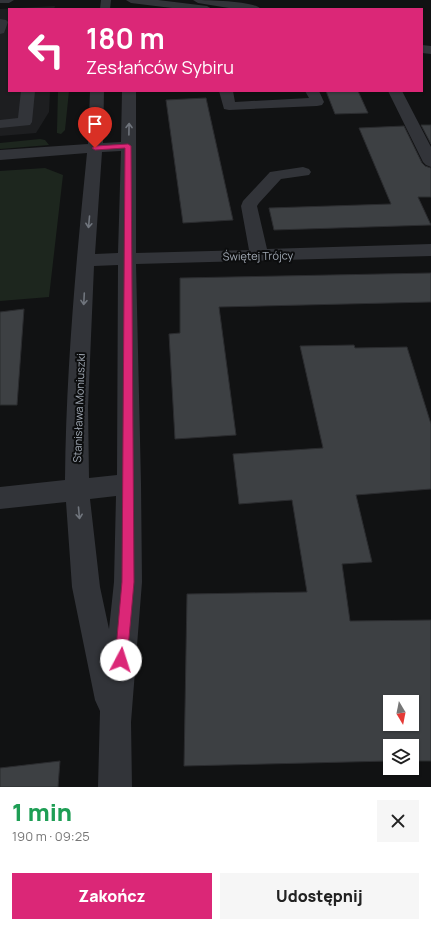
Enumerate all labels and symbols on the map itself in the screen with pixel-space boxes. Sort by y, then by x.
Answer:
pin [78,107,112,148]
one-way arrow [125,123,133,136]
one-way arrow [85,215,92,228]
street label: Świętej Trójcy [223,247,294,264]
one-way arrow [80,292,87,305]
street label: Stanisława Moniuszki [69,353,88,463]
one-way arrow [76,506,83,519]
position arrow [100,639,142,681]
north arrow [383,695,419,731]

